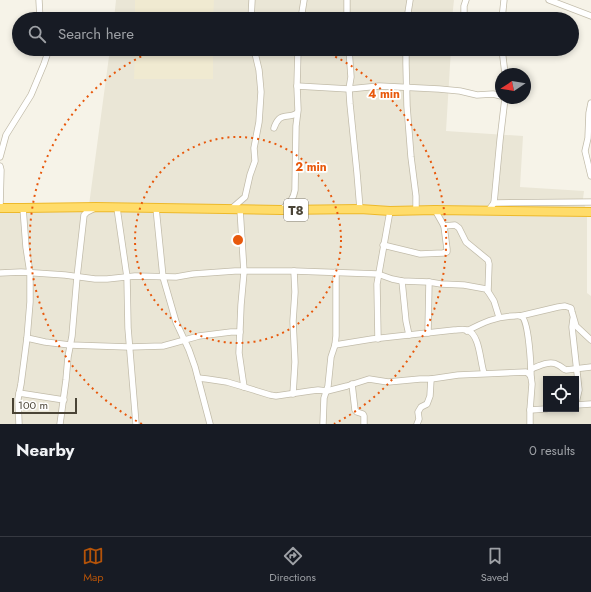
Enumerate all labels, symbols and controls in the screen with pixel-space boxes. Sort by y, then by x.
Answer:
search box [12,12,579,56]
icon: search [26,23,48,45]
text: Search here [58,23,134,45]
north arrow [495,68,531,104]
text: 4 min [368,85,400,103]
text: 2 min [295,158,327,176]
road number: T8 [284,199,308,221]
centre of rings [231,233,245,247]
map controls [543,376,579,412]
button: locate [543,376,579,412]
scale bar [12,396,77,415]
text: 100 m [18,397,48,413]
text: Nearby [16,438,74,462]
text: 0 results [529,441,575,460]
tab: Map [82,545,104,585]
tab: Directions [269,545,316,585]
tab: Saved [481,545,509,585]

